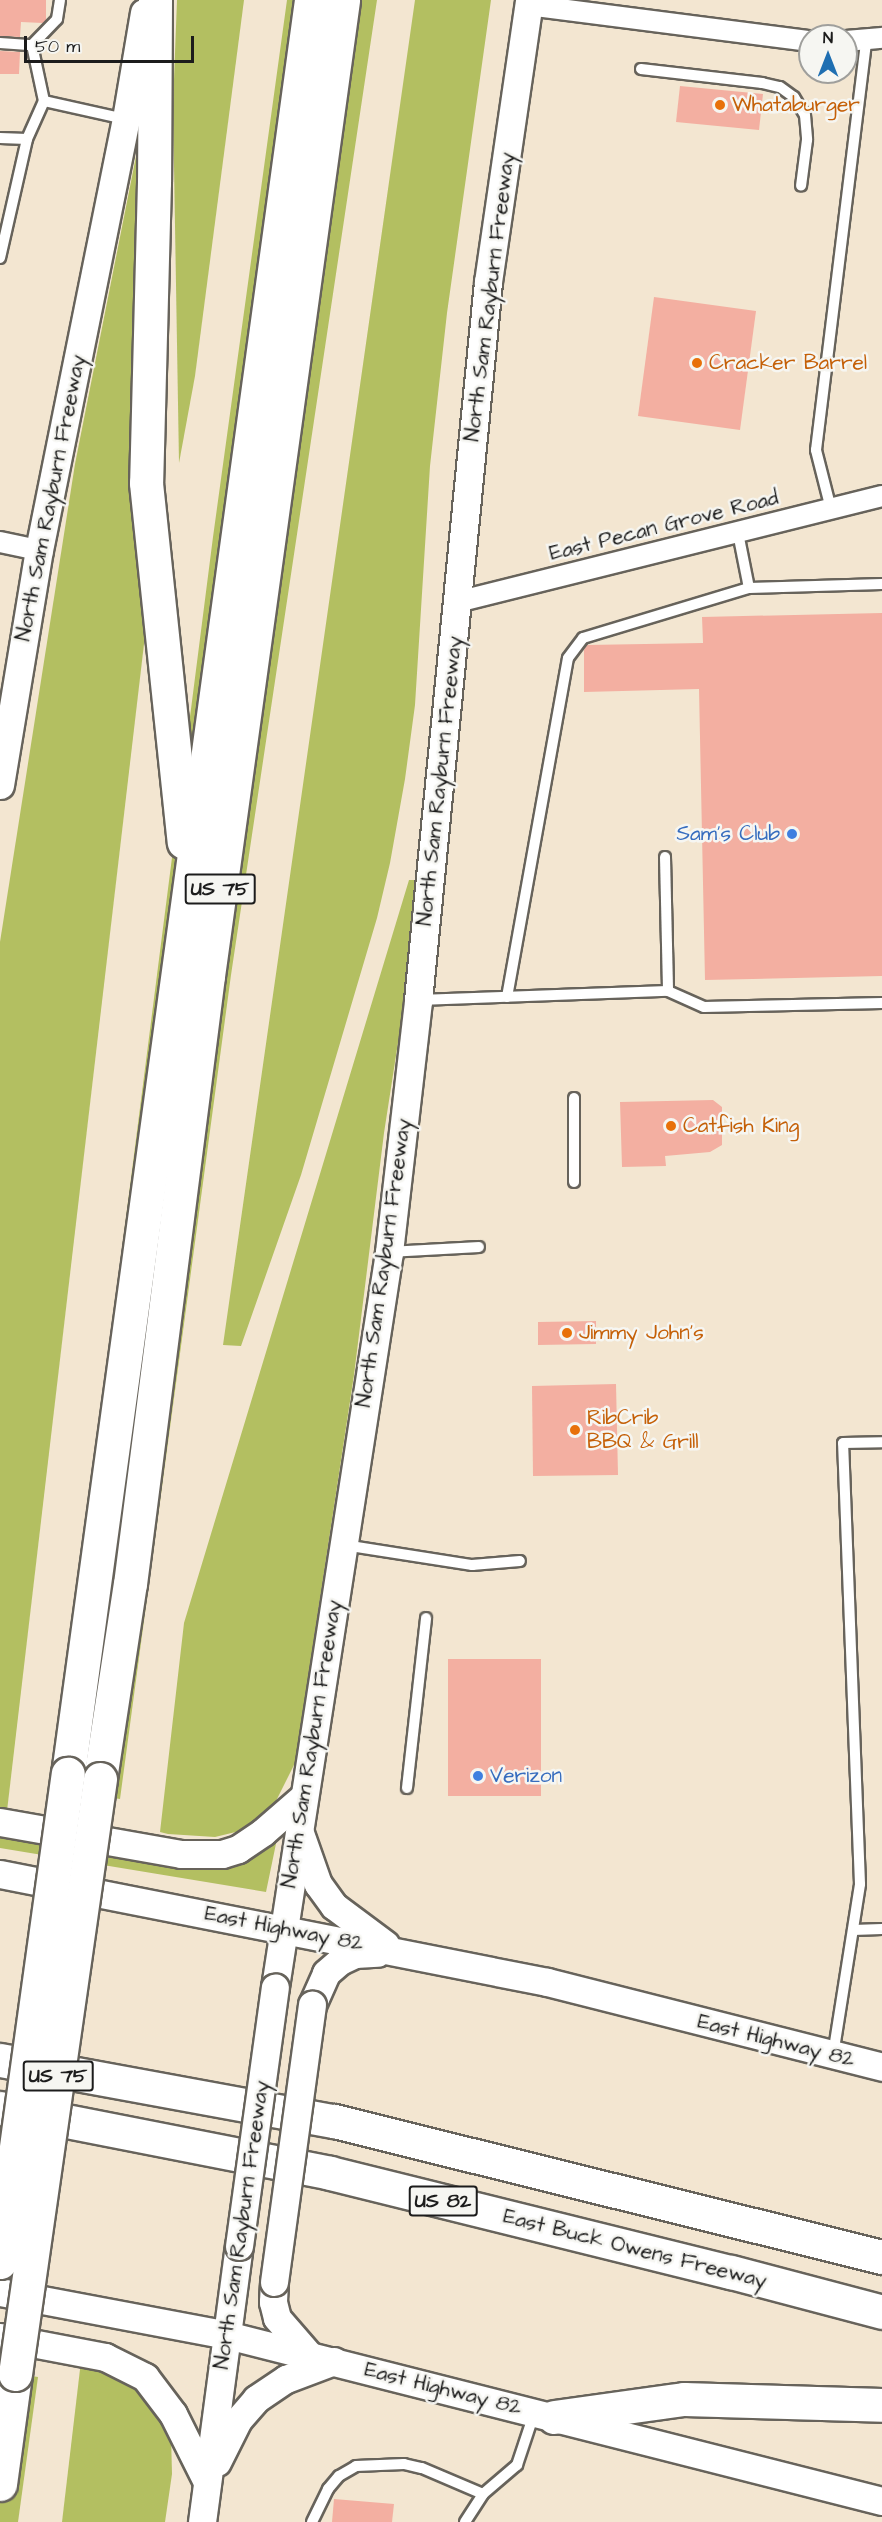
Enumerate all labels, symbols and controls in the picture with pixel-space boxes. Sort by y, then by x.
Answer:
scale bar [27,24,196,62]
north arrow [798,24,858,84]
text: N [823,27,833,49]
text: 50 m [35,34,80,59]
place label: Whataburger [732,92,860,118]
marker: Whataburger [713,98,727,112]
street label: North Sam Rayburn Freeway [460,151,520,443]
place label: Cracker Barrel [709,350,867,376]
street label: North Sam Rayburn Freeway [11,353,91,643]
marker: Cracker Barrel [690,356,704,370]
street label: East Pecan Grove Road [547,485,781,567]
street label: North Sam Rayburn Freeway [412,635,468,927]
place label: Sam's Club [676,821,780,847]
marker: Sam's Club [785,827,799,841]
road number: US 75 [184,872,256,906]
place label: Catfish King [683,1113,799,1139]
street label: North Sam Rayburn Freeway [351,1117,417,1409]
marker: Catfish King [664,1119,678,1133]
place label: Jimmy John's [579,1320,704,1346]
marker: Jimmy John's [560,1326,574,1340]
place label: RibCrib BBQ & Grill [587,1405,699,1455]
marker: RibCrib BBQ & Grill [568,1423,582,1437]
street label: North Sam Rayburn Freeway [277,1598,347,1890]
place label: Verizon [490,1763,562,1789]
marker: Verizon [471,1769,485,1783]
street label: East Highway 82 [203,1901,365,1957]
street label: East Highway 82 [695,2009,857,2073]
road number: US 75 [22,2059,94,2093]
street label: North Sam Rayburn Freeway [209,2079,275,2371]
road number: US 82 [408,2184,478,2218]
street label: East Buck Owens Freeway [501,2204,769,2294]
street label: East Highway 82 [362,2357,524,2421]

